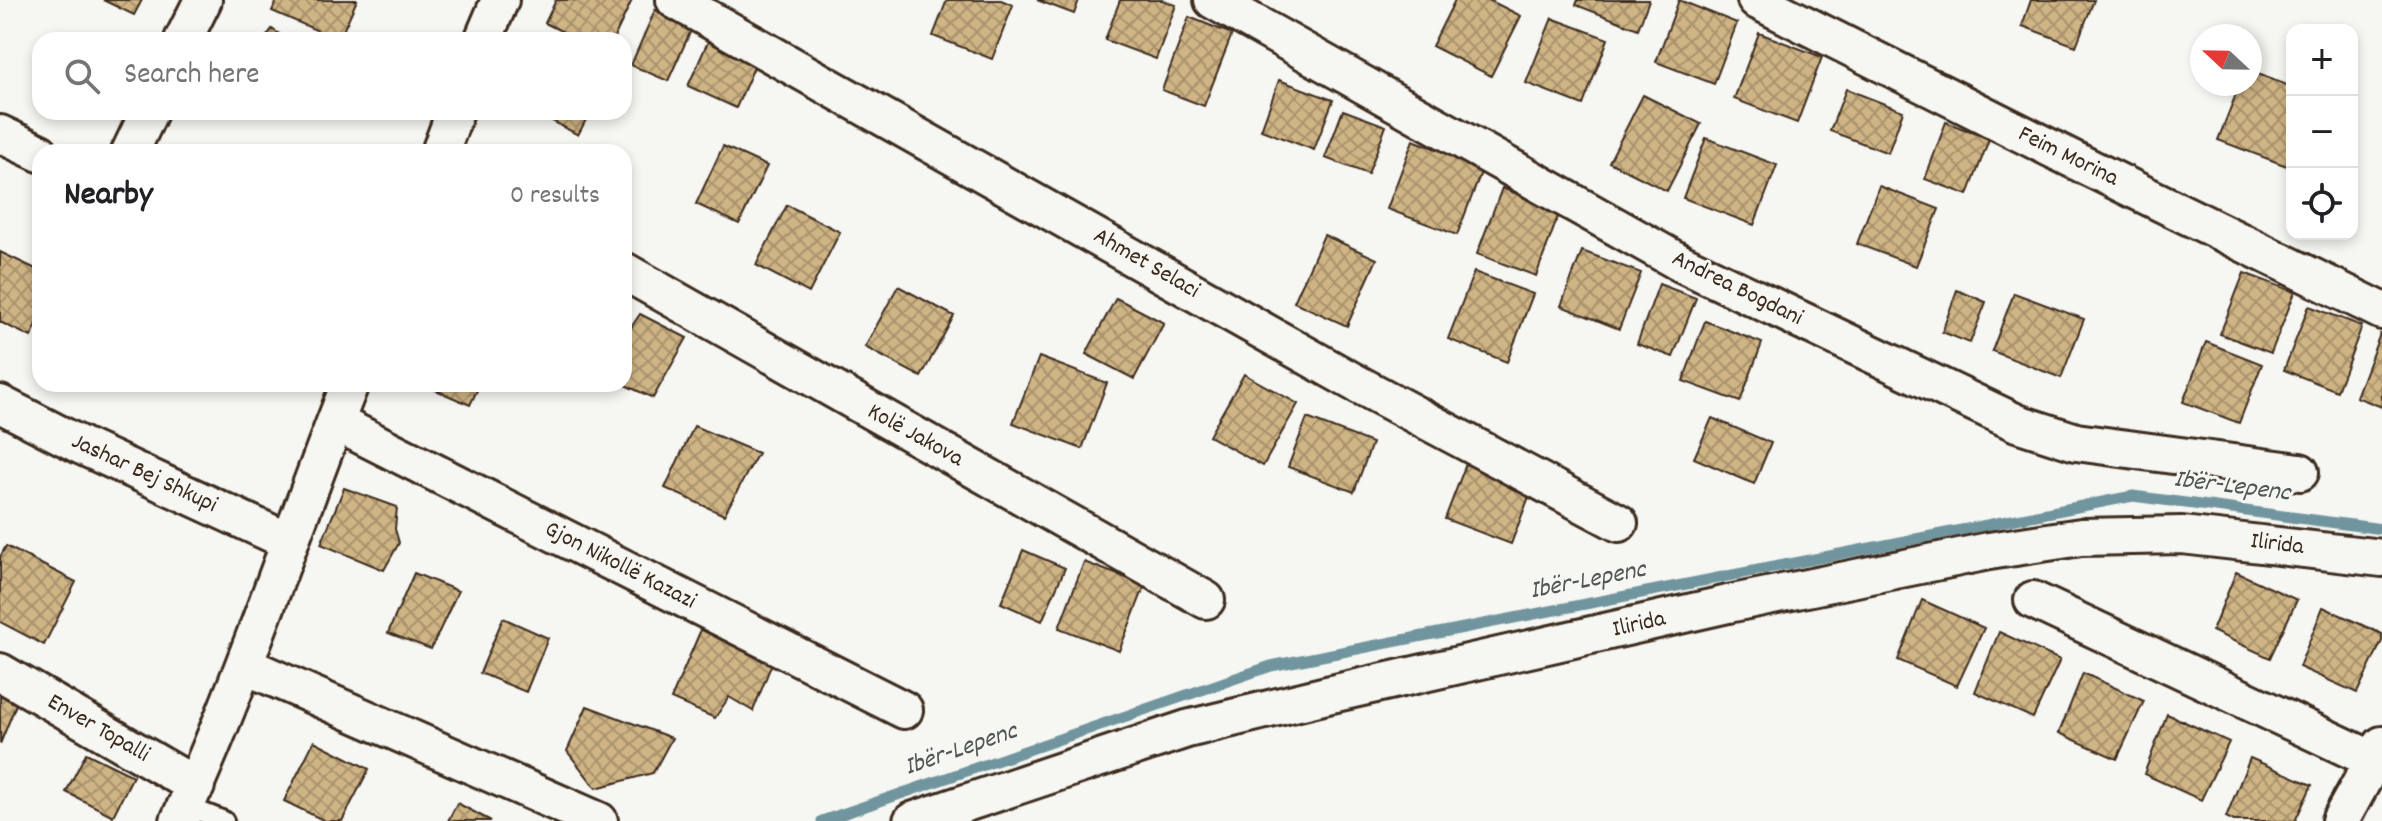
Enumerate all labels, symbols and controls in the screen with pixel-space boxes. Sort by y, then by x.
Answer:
north arrow [2190,24,2262,96]
map controls [2286,24,2358,240]
button: + [2286,24,2358,96]
search box [32,32,632,120]
icon: search [60,54,104,98]
text: Search here [124,55,260,98]
button: − [2286,96,2358,168]
street label: Feim Morina [2012,118,2125,196]
button: locate [2286,168,2358,240]
text: Nearby [64,172,153,221]
text: 0 results [510,178,600,215]
street label: Ahmet Selaci [1087,220,1205,308]
street label: Andrea Bogdani [1666,243,1808,335]
street label: Kolë Jakova [861,396,970,477]
street label: Jashar Bej Shkupi [65,425,223,523]
water label: Ibër-Lepenc [2172,462,2294,513]
street label: Gjon Nikollë Kazazi [538,513,702,619]
street label: Ilirida [2248,525,2306,565]
water label: Ibër-Lepenc [1527,551,1650,610]
street label: Ilirida [1609,602,1670,648]
street label: Enver Topalli [40,686,156,772]
water label: Ibër-Lepenc [900,713,1024,787]

